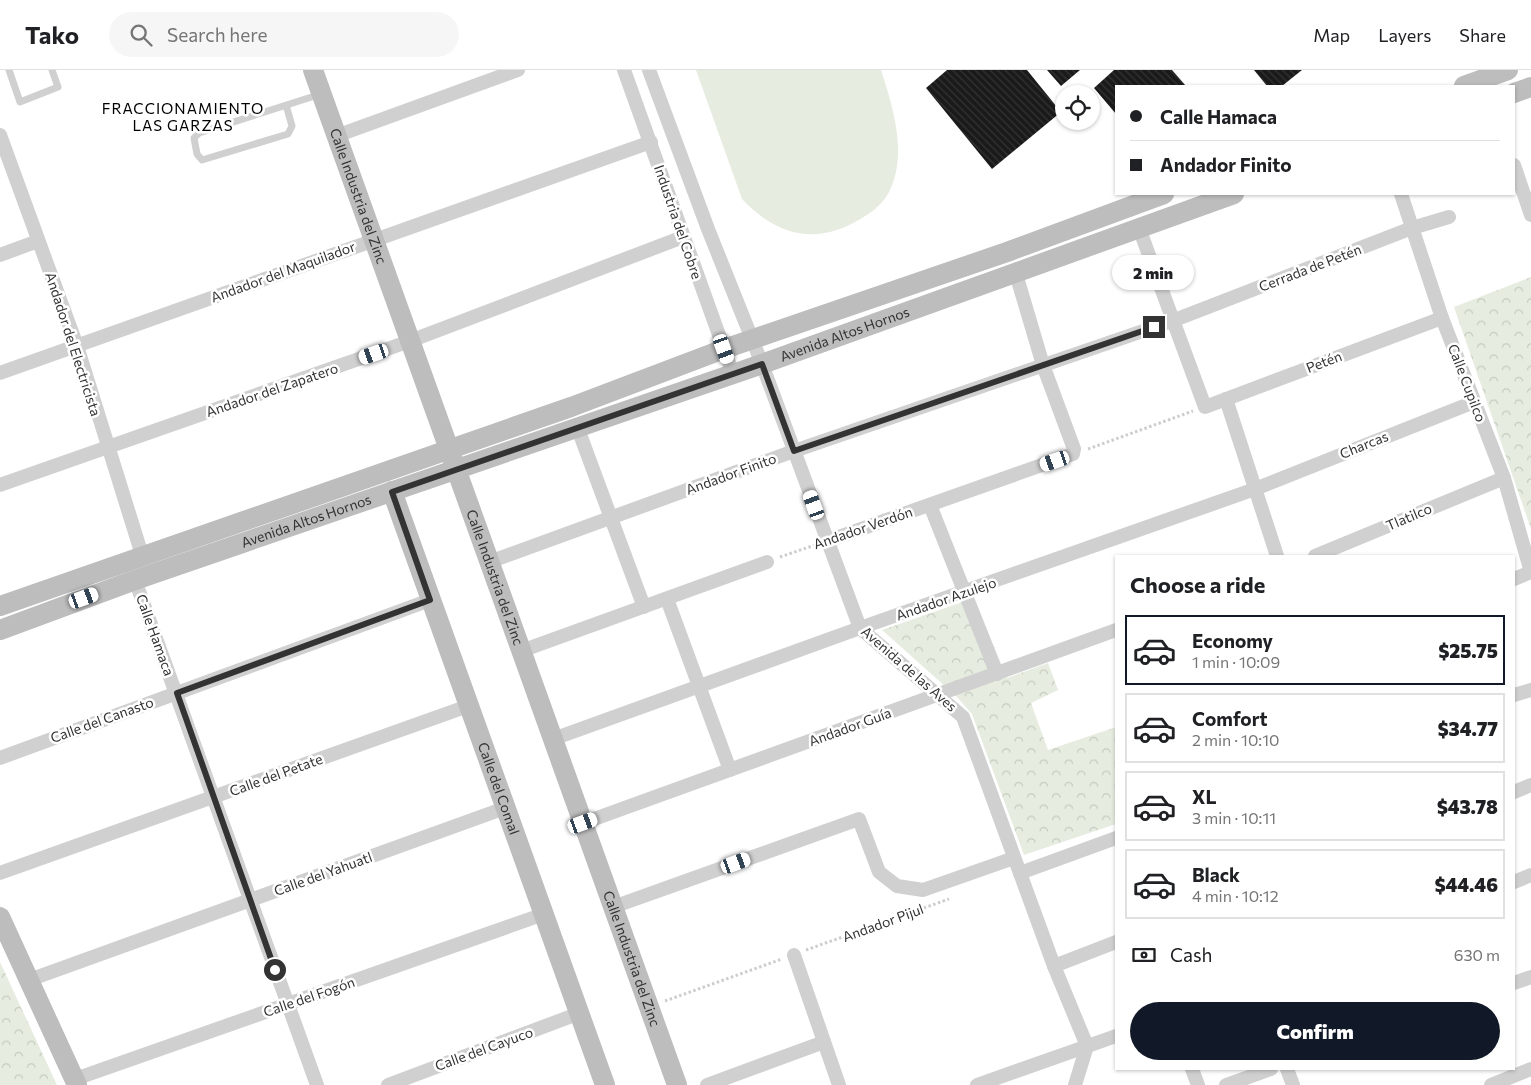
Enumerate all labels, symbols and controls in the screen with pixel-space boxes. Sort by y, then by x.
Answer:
search box [109,12,459,57]
text: Tako [25,20,79,49]
icon: search [127,21,155,49]
text: Search here [167,23,267,46]
text: Map [1313,24,1350,46]
text: Layers [1378,24,1431,46]
text: Share [1459,24,1506,46]
map controls [1055,85,1100,130]
button: locate [1055,85,1100,130]
district label: FRACCIONAMIENTO LAS GARZAS [102,99,264,134]
text: Calle Hamaca [1160,105,1277,128]
street label: Calle Industria del Zinc [327,126,391,266]
text: Andador Finito [1160,153,1292,176]
street label: Industria del Cobre [651,162,706,281]
street label: Andador del Maquilador [208,237,358,306]
street label: Cerrada de Petén [1256,240,1363,295]
callout: 2 min [1113,254,1195,290]
text: 2 min [1133,263,1173,282]
street label: Andador del Electricista [42,270,105,418]
street label: Avenida Altos Hornos [777,303,912,365]
route end [1143,316,1165,338]
car [711,332,736,366]
street label: Calle Cupilco [1445,341,1490,424]
car [357,342,390,366]
street label: Petén [1304,347,1344,376]
street label: Andador del Zapatero [204,359,340,420]
street label: Charcas [1337,427,1391,462]
street label: Andador Finito [683,449,778,498]
car [1038,449,1071,473]
car [801,488,826,522]
street label: Avenida Altos Hornos [239,490,373,551]
street label: Tlatilco [1383,499,1434,534]
street label: Andador Verdón [811,503,915,552]
street label: Calle Industria del Zinc [463,507,528,647]
text: Choose a ride [1130,571,1265,598]
street label: Andador Azulejo [893,573,998,624]
car [67,586,100,610]
street label: Calle Hamaca [133,592,178,678]
street label: Avenida de las Aves [858,623,961,715]
icon: car [1132,628,1177,673]
text: Economy [1192,629,1273,652]
text: $25.75 [1438,639,1498,662]
text: 1 min · 10:09 [1192,652,1280,671]
street label: Calle del Canasto [48,693,156,746]
street label: Andador Guía [806,704,894,749]
icon: car [1132,706,1177,751]
text: Comfort [1192,707,1268,730]
text: $34.77 [1438,717,1498,740]
text: 2 min · 10:10 [1192,730,1279,749]
street label: Calle del Comal [475,740,523,837]
street label: Calle del Petate [227,750,325,799]
icon: car [1132,784,1177,829]
text: XL [1192,785,1217,808]
text: $43.78 [1437,795,1498,818]
text: 3 min · 10:11 [1192,808,1276,827]
car [566,811,599,835]
street label: Calle del Yahuatl [271,848,374,899]
car [719,851,752,875]
icon: car [1132,862,1177,907]
text: Black [1192,863,1240,886]
text: $44.46 [1434,873,1498,896]
text: 4 min · 10:12 [1192,886,1279,905]
street label: Calle Industria del Zinc [600,888,664,1029]
street label: Andador Pijul [840,900,926,945]
icon: cash [1130,941,1158,969]
text: Cash [1170,943,1212,966]
text: 630 m [1454,945,1500,964]
route start [264,959,286,981]
street label: Calle del Fogón [261,973,357,1020]
button: Confirm [1130,1002,1500,1060]
street label: Calle del Cayuco [433,1023,535,1074]

